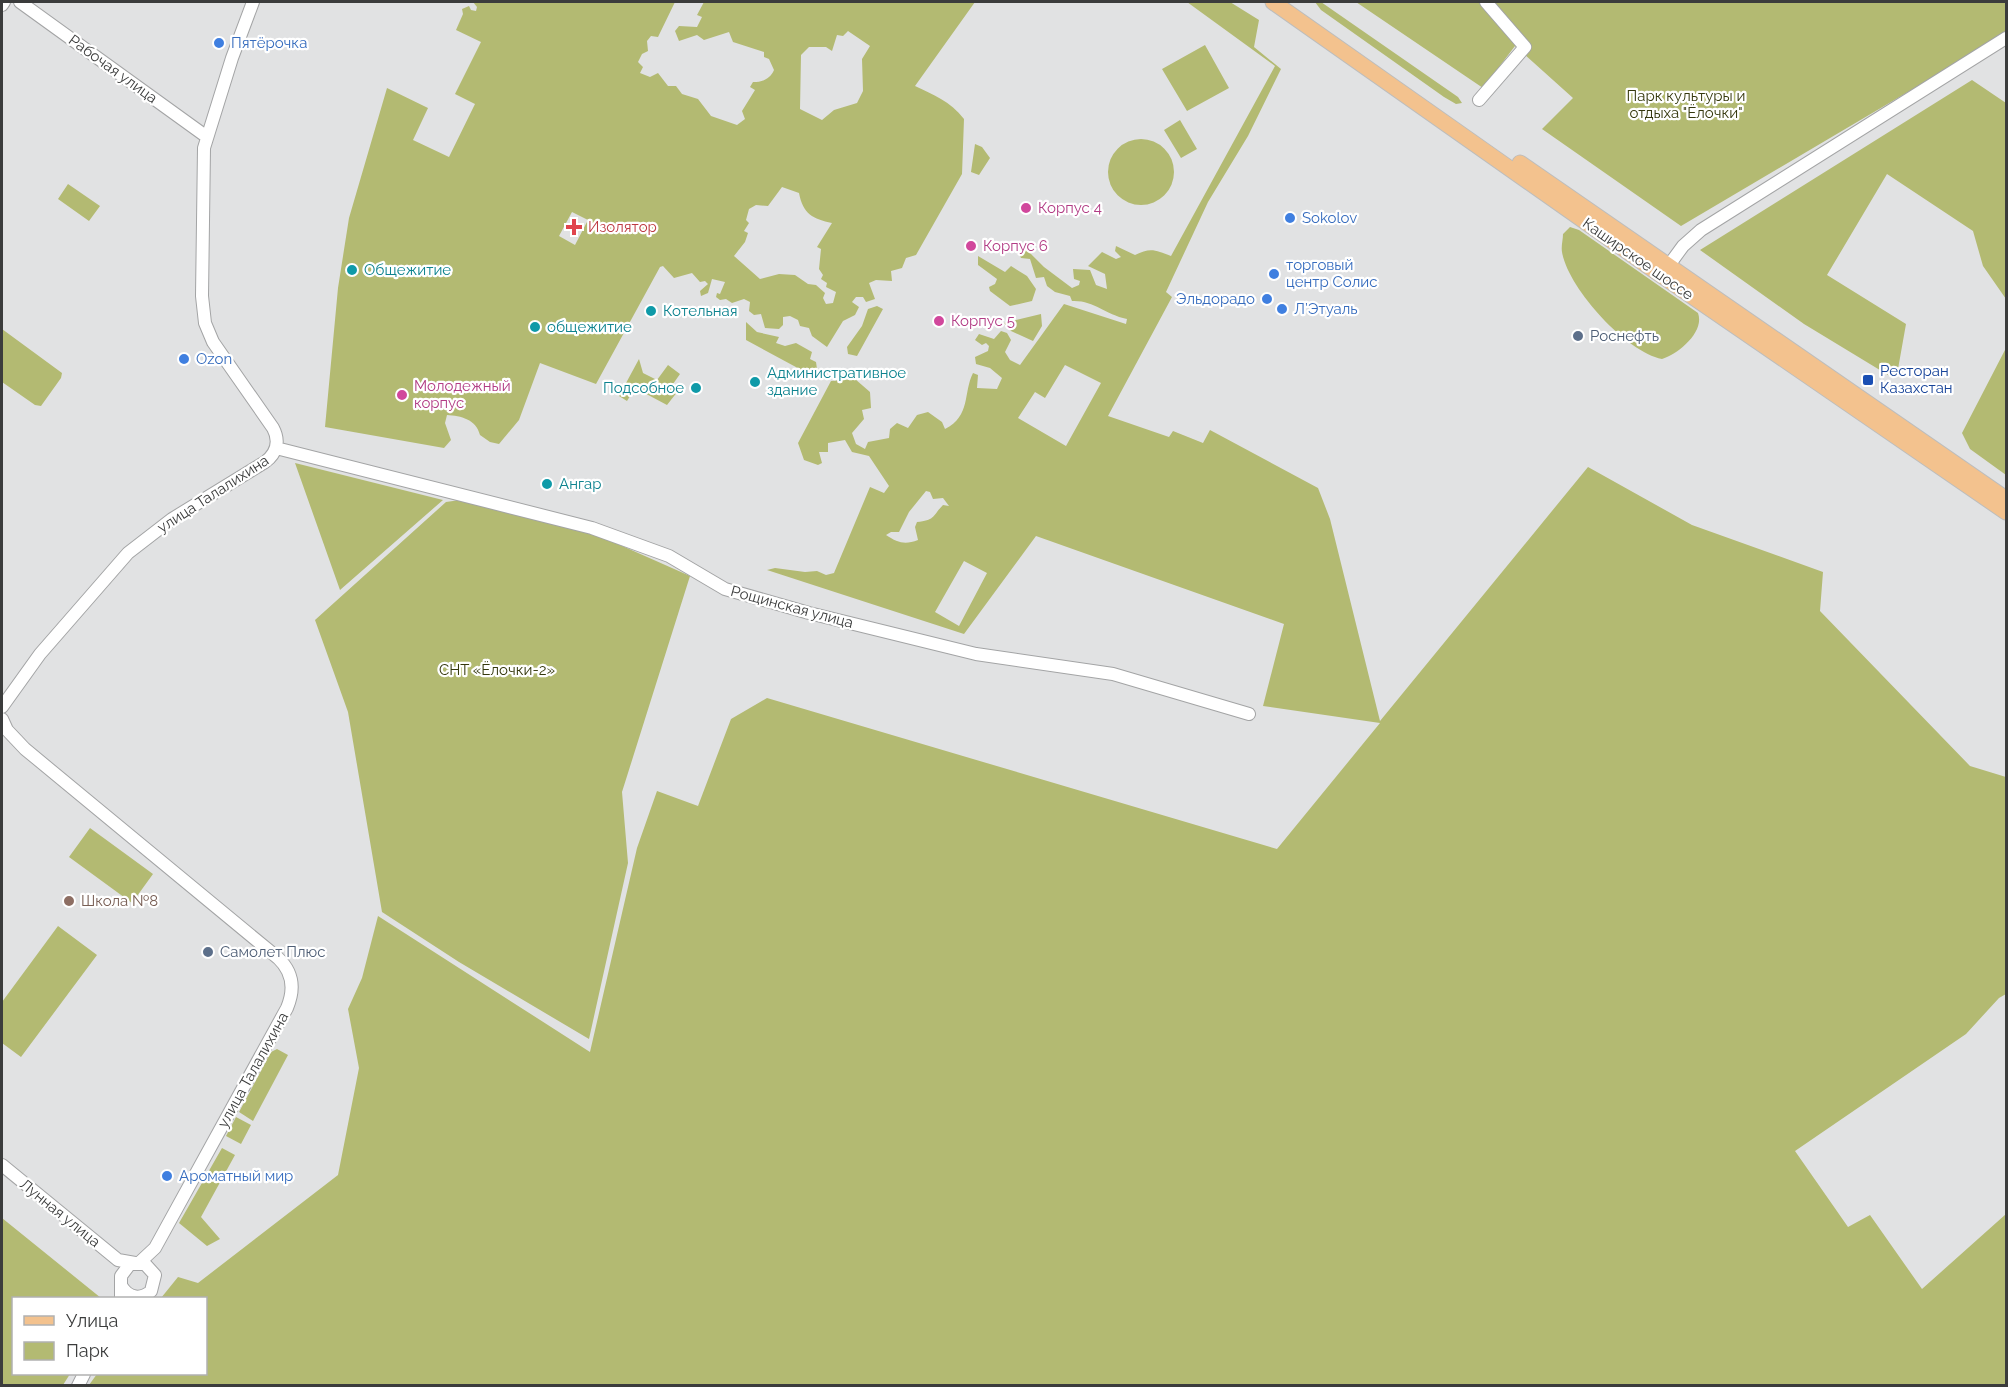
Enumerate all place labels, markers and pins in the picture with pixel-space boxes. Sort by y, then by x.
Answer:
place label: Пятёрочка [231,34,307,52]
marker: Пятёрочка [212,36,226,50]
place label: Корпус 4 [1038,199,1102,217]
marker: Корпус 4 [1019,201,1033,215]
place label: Sokolov [1302,209,1357,227]
marker: Sokolov [1283,211,1297,225]
marker: Изолятор [565,218,583,236]
place label: Изолятор [588,218,657,236]
place label: Корпус 6 [983,237,1048,255]
marker: Корпус 6 [964,239,978,253]
place label: торговый центр Солис [1286,256,1377,291]
place label: Общежитие [364,261,451,279]
marker: Общежитие [345,263,359,277]
marker: торговый центр Солис [1267,267,1281,281]
place label: Эльдорадо [1176,290,1255,308]
marker: Эльдорадо [1260,292,1274,306]
place label: Л’Этуаль [1294,300,1358,318]
place label: Котельная [663,302,737,320]
marker: Л’Этуаль [1275,302,1289,316]
marker: Котельная [644,304,658,318]
place label: Корпус 5 [951,312,1015,330]
marker: Корпус 5 [932,314,946,328]
place label: общежитие [547,318,632,336]
marker: общежитие [528,320,542,334]
place label: Роснефть [1590,327,1659,345]
marker: Роснефть [1571,329,1585,343]
place label: Ozon [196,350,232,368]
marker: Ozon [177,352,191,366]
place label: Ресторан Казахстан [1880,362,1953,397]
place label: Административное здание [767,364,906,399]
marker: Ресторан Казахстан [1861,373,1875,387]
marker: Административное здание [748,375,762,389]
place label: Молодежный корпус [414,377,511,412]
place label: Подсобное [603,379,684,397]
marker: Подсобное [689,381,703,395]
marker: Молодежный корпус [395,388,409,402]
place label: Ангар [559,475,601,493]
marker: Ангар [540,477,554,491]
place label: Школа №8 [81,892,158,910]
marker: Школа №8 [62,894,76,908]
place label: Самолет Плюс [220,943,325,961]
marker: Самолет Плюс [201,945,215,959]
place label: Ароматный мир [179,1167,293,1185]
marker: Ароматный мир [160,1169,174,1183]

